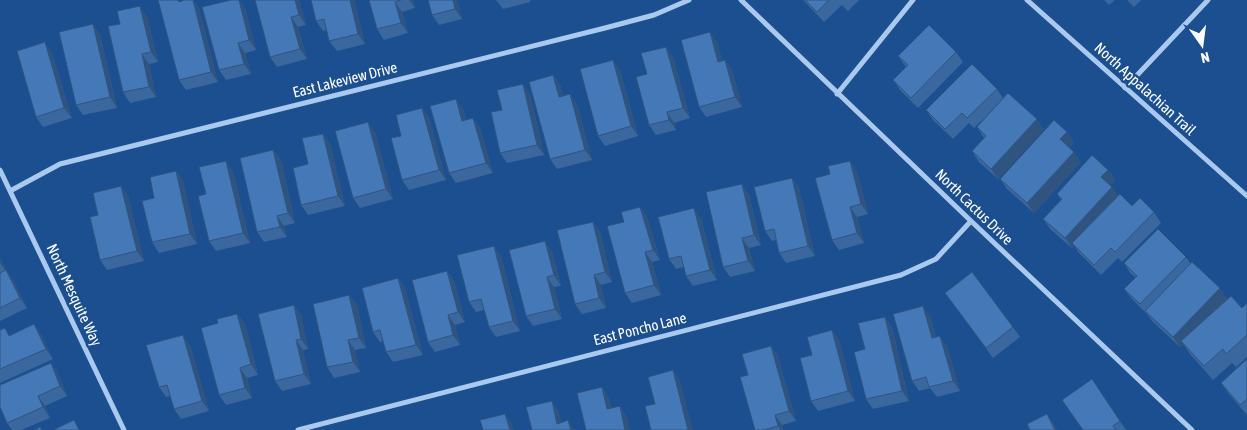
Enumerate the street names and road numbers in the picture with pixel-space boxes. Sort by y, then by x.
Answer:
street label: North Appalachian Trail [1091,39,1199,138]
street label: East Lakeview Drive [291,58,399,101]
street label: North Cactus Drive [932,165,1017,248]
street label: North Mesquite Way [43,241,105,348]
street label: East Poncho Lane [592,309,688,348]

